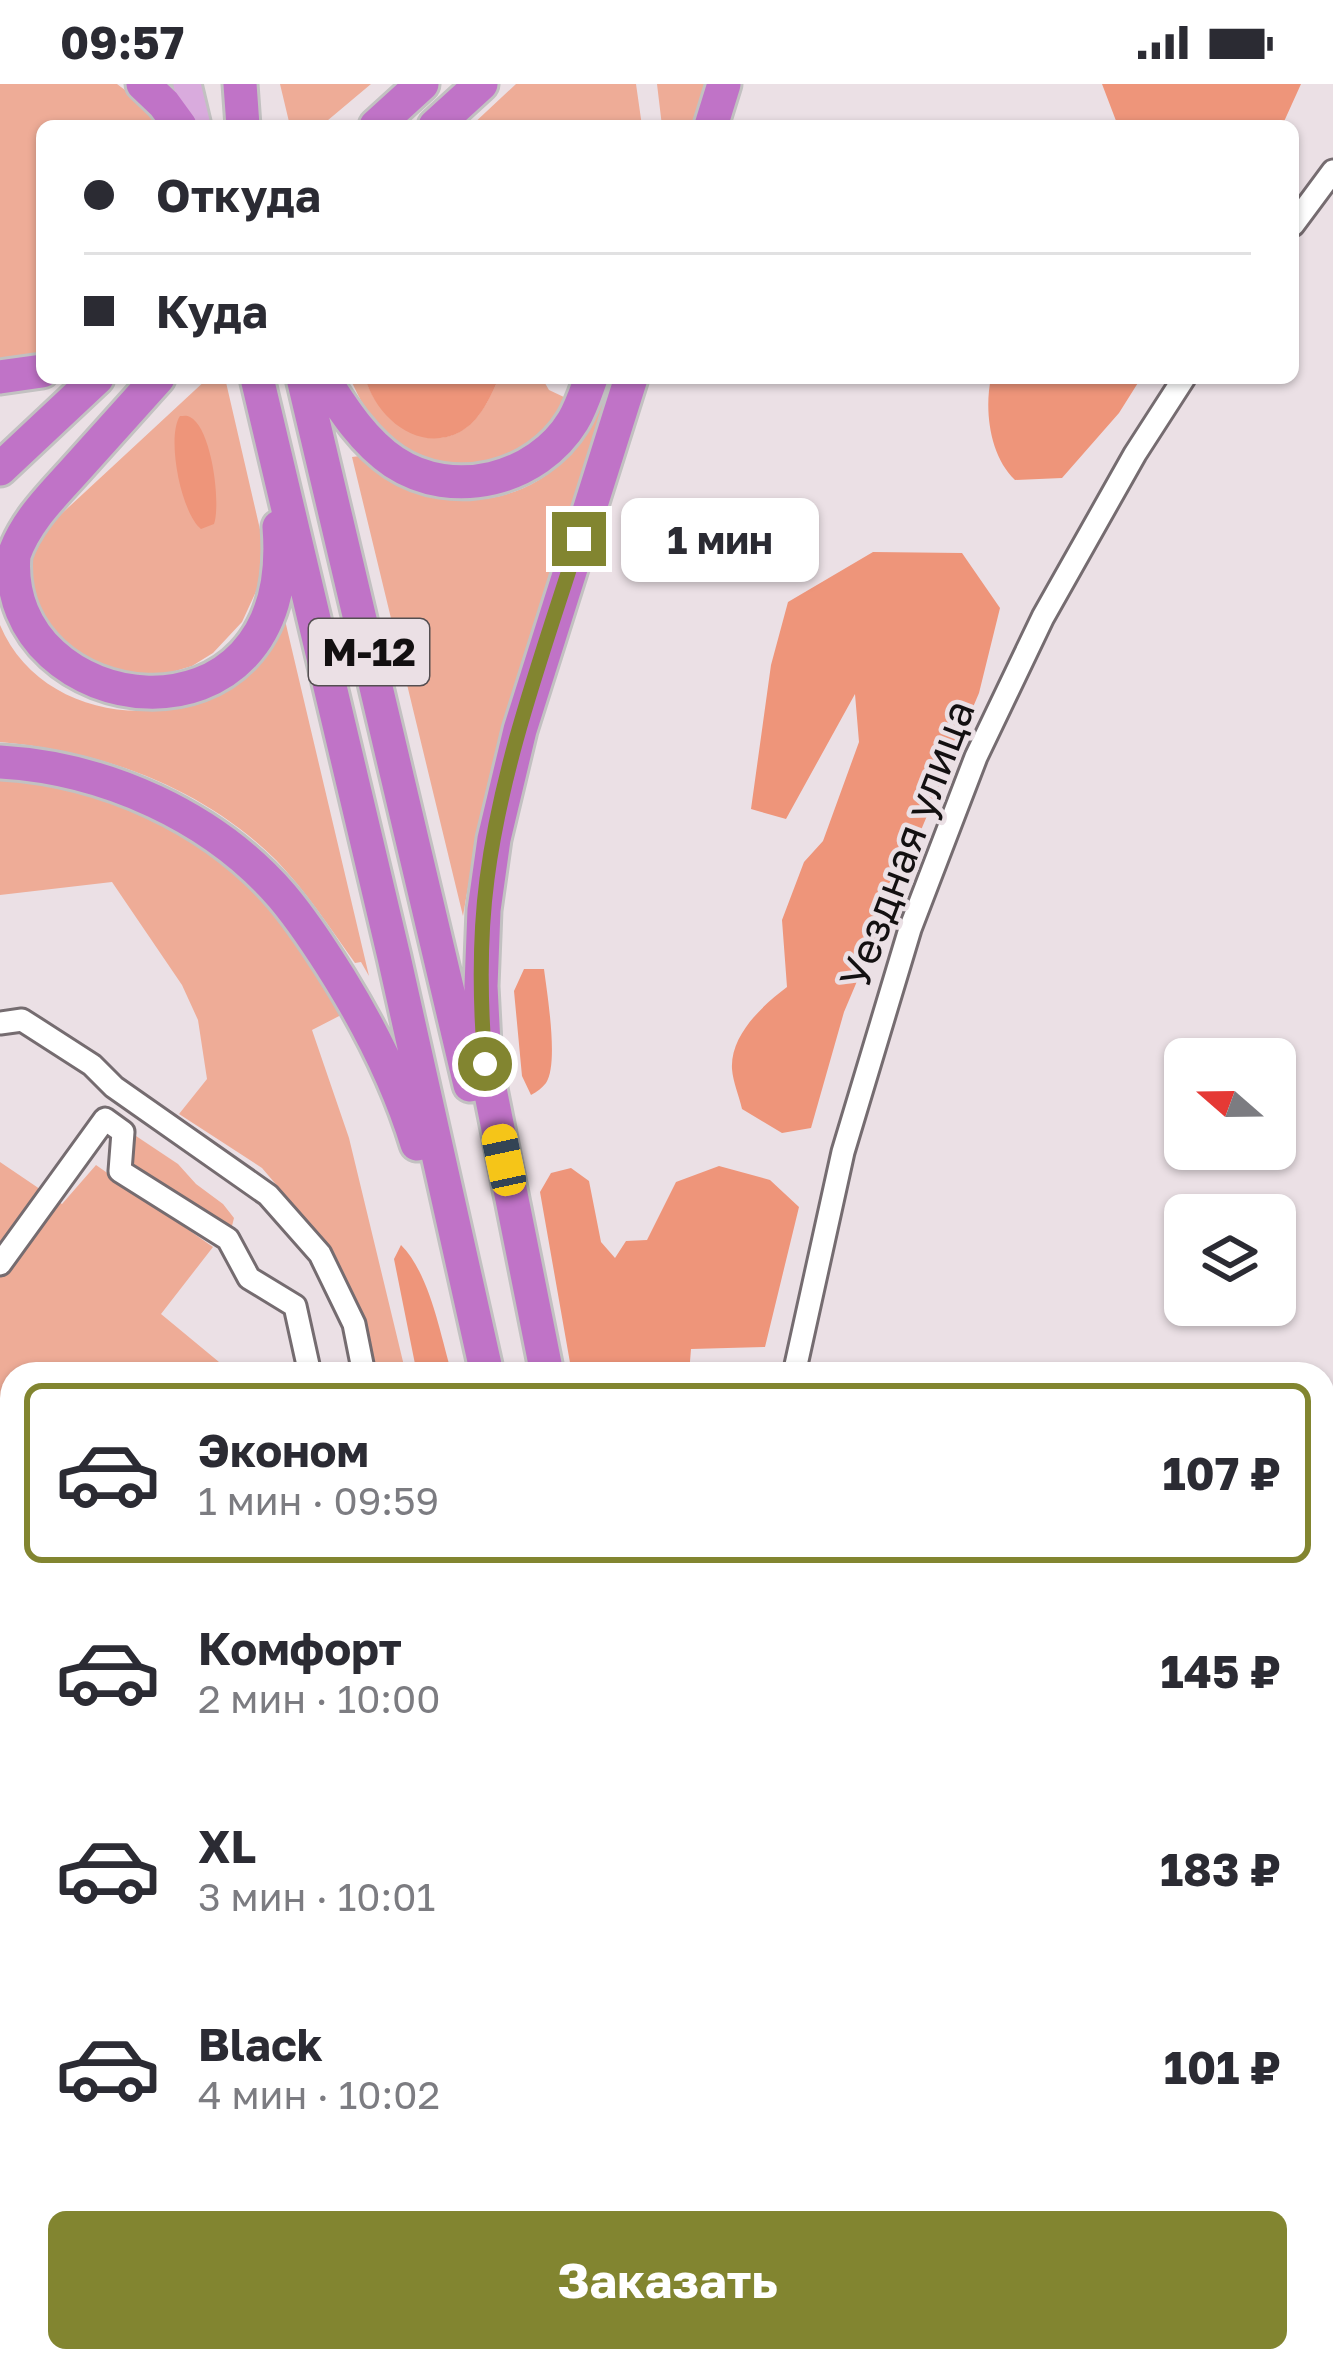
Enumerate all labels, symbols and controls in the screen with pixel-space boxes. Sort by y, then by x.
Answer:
text: 09:57 [60,15,184,69]
text: Откуда [156,168,321,222]
text: Куда [156,284,268,338]
callout: 1 мин [621,497,819,581]
route end [552,512,606,566]
text: 1 мин [667,516,773,563]
road number: М-12 [309,619,429,685]
street label: Уездная улица [828,693,984,995]
route start [458,1037,512,1091]
north arrow [1164,1038,1296,1170]
map controls [1164,1038,1296,1326]
car [479,1121,529,1199]
button: layers [1164,1194,1296,1326]
icon: car [54,1419,162,1527]
text: Эконом [198,1423,369,1477]
text: 107 ₽ [1162,1446,1281,1500]
text: 1 мин · 09:59 [198,1477,439,1524]
icon: car [54,1617,162,1725]
text: Комфорт [198,1621,402,1675]
text: 145 ₽ [1161,1644,1281,1698]
text: 2 мин · 10:00 [198,1675,440,1722]
icon: car [54,1815,162,1923]
text: XL [198,1819,256,1873]
text: 183 ₽ [1160,1842,1281,1896]
text: 3 мин · 10:01 [198,1873,435,1920]
icon: car [54,2013,162,2121]
text: Black [198,2017,323,2071]
text: 101 ₽ [1164,2040,1281,2094]
text: 4 мин · 10:02 [198,2071,440,2118]
button: Заказать [48,2211,1287,2349]

